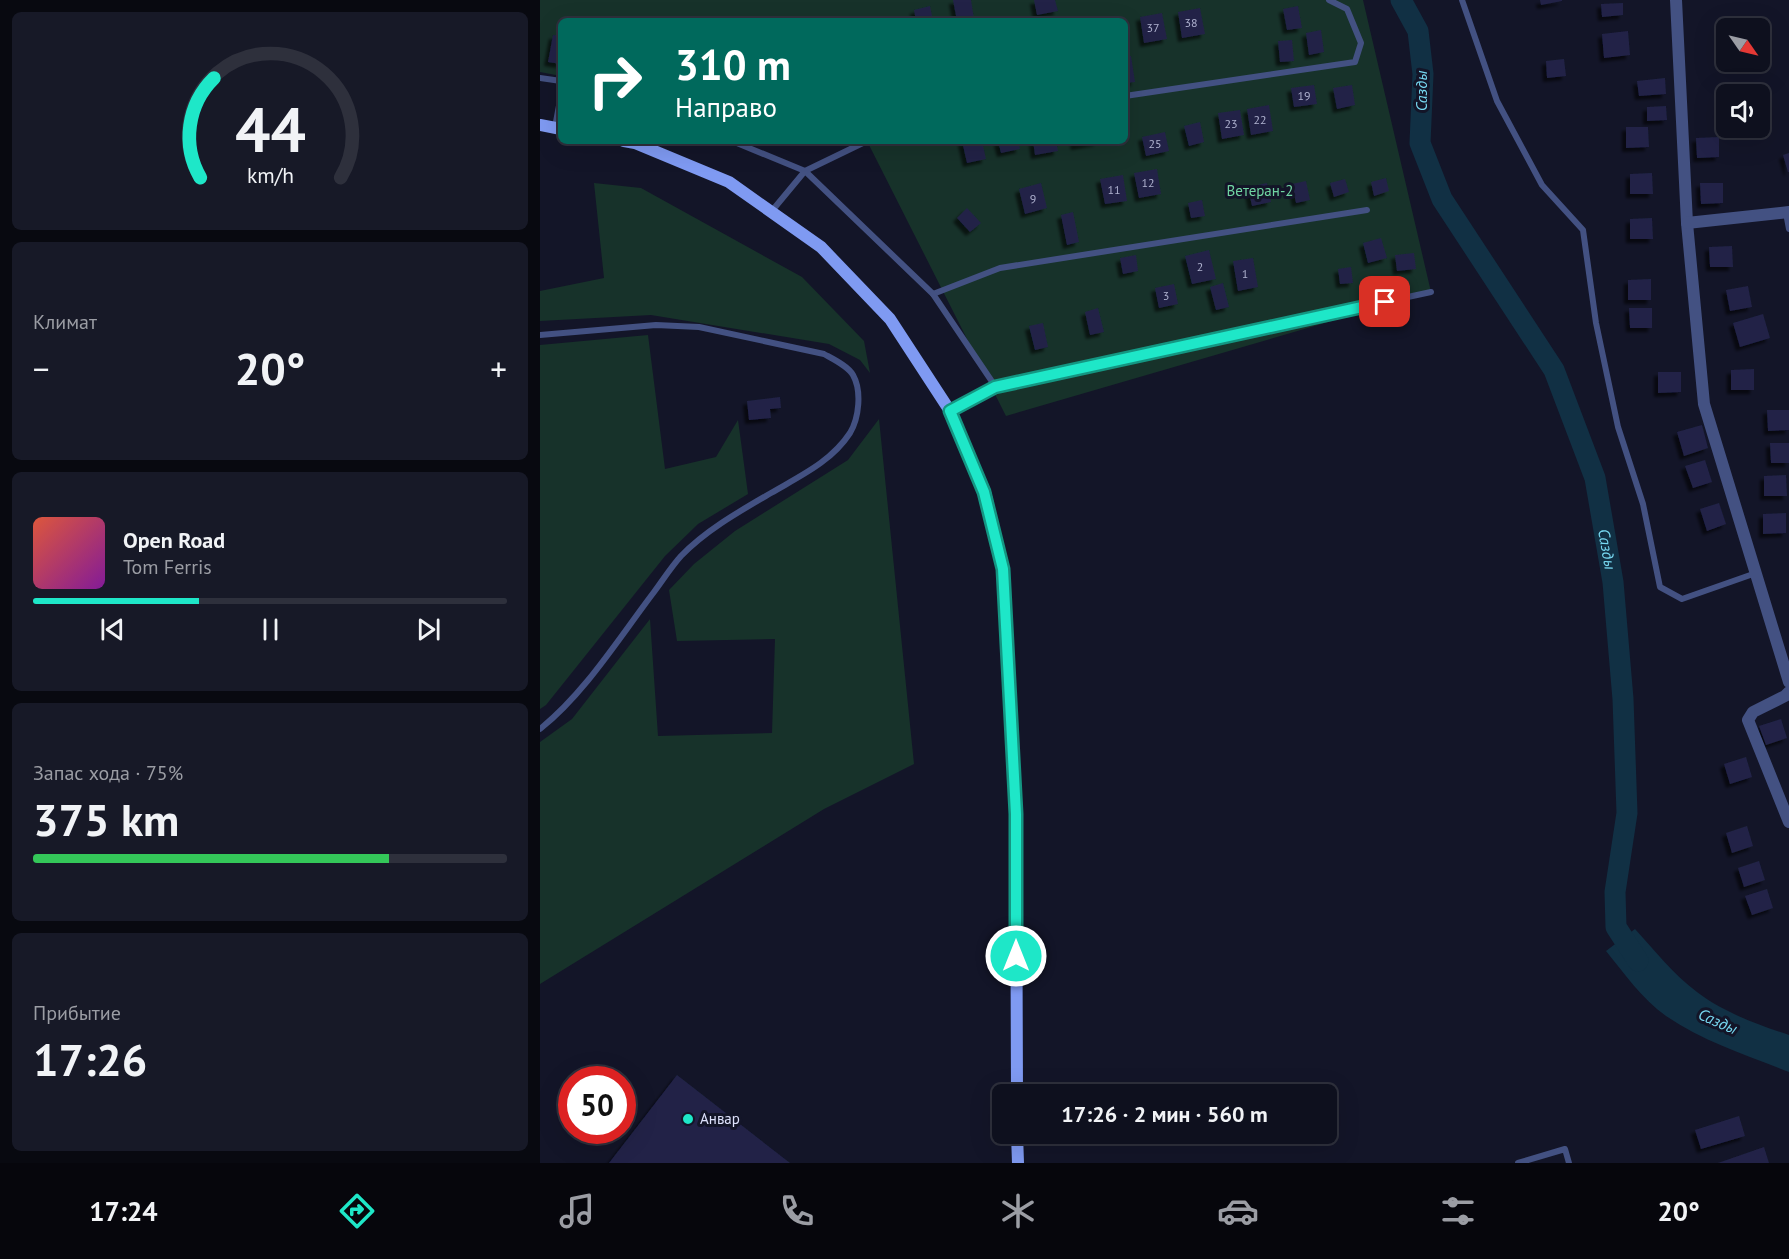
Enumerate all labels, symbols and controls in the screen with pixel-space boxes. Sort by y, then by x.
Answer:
house number: 38 [1184,15,1198,30]
north arrow [1716,18,1770,72]
map controls [1716,18,1770,138]
house number: 37 [1146,20,1160,35]
text: 310 m [675,37,791,92]
icon: right [576,42,654,120]
water label: Сазды [1411,71,1431,111]
button: sound [1716,84,1770,138]
text: 44 [235,88,305,169]
house number: 19 [1297,88,1311,103]
text: Направо [675,90,777,124]
house number: 22 [1253,112,1267,127]
house number: 23 [1224,116,1238,131]
house number: 25 [1148,136,1162,151]
text: km/h [246,161,293,189]
house number: 12 [1141,175,1155,190]
park label: Ветеран-2 [1227,181,1293,200]
house number: 11 [1107,182,1121,197]
house number: 9 [1030,191,1036,206]
house number: 2 [1197,259,1203,274]
house number: 1 [1242,266,1248,281]
pin [1359,276,1410,327]
icon: arrive [1368,285,1401,318]
house number: 3 [1163,288,1169,303]
text: Климат [33,309,97,335]
text: 20° [235,339,305,397]
text: − [33,347,50,390]
text: + [490,347,507,390]
text: Open Road [123,526,225,554]
water label: Сазды [1594,527,1621,571]
text: Tom Ferris [123,554,212,580]
icon: previous [96,613,129,646]
icon: pause [254,613,287,646]
icon: next [412,613,445,646]
text: Запас хода · 75% [33,760,183,786]
text: 375 km [33,790,179,848]
position arrow [984,924,1048,988]
text: Прибытие [33,1000,121,1026]
water label: Сазды [1695,1004,1741,1038]
text: 17:26 [33,1030,147,1088]
speed limit sign: 50 [558,1066,636,1144]
text: 17:26 · 2 мин · 560 m [1061,1100,1268,1128]
place label: Анвар [700,1109,740,1128]
marker: Анвар [681,1112,695,1126]
icon: directions [336,1190,378,1232]
icon: music [556,1190,598,1232]
icon: phone [776,1190,818,1232]
icon: climate [997,1190,1039,1232]
icon: car [1217,1190,1259,1232]
icon: filters [1437,1190,1479,1232]
text: 17:24 [89,1194,158,1228]
text: 20° [1657,1194,1700,1228]

